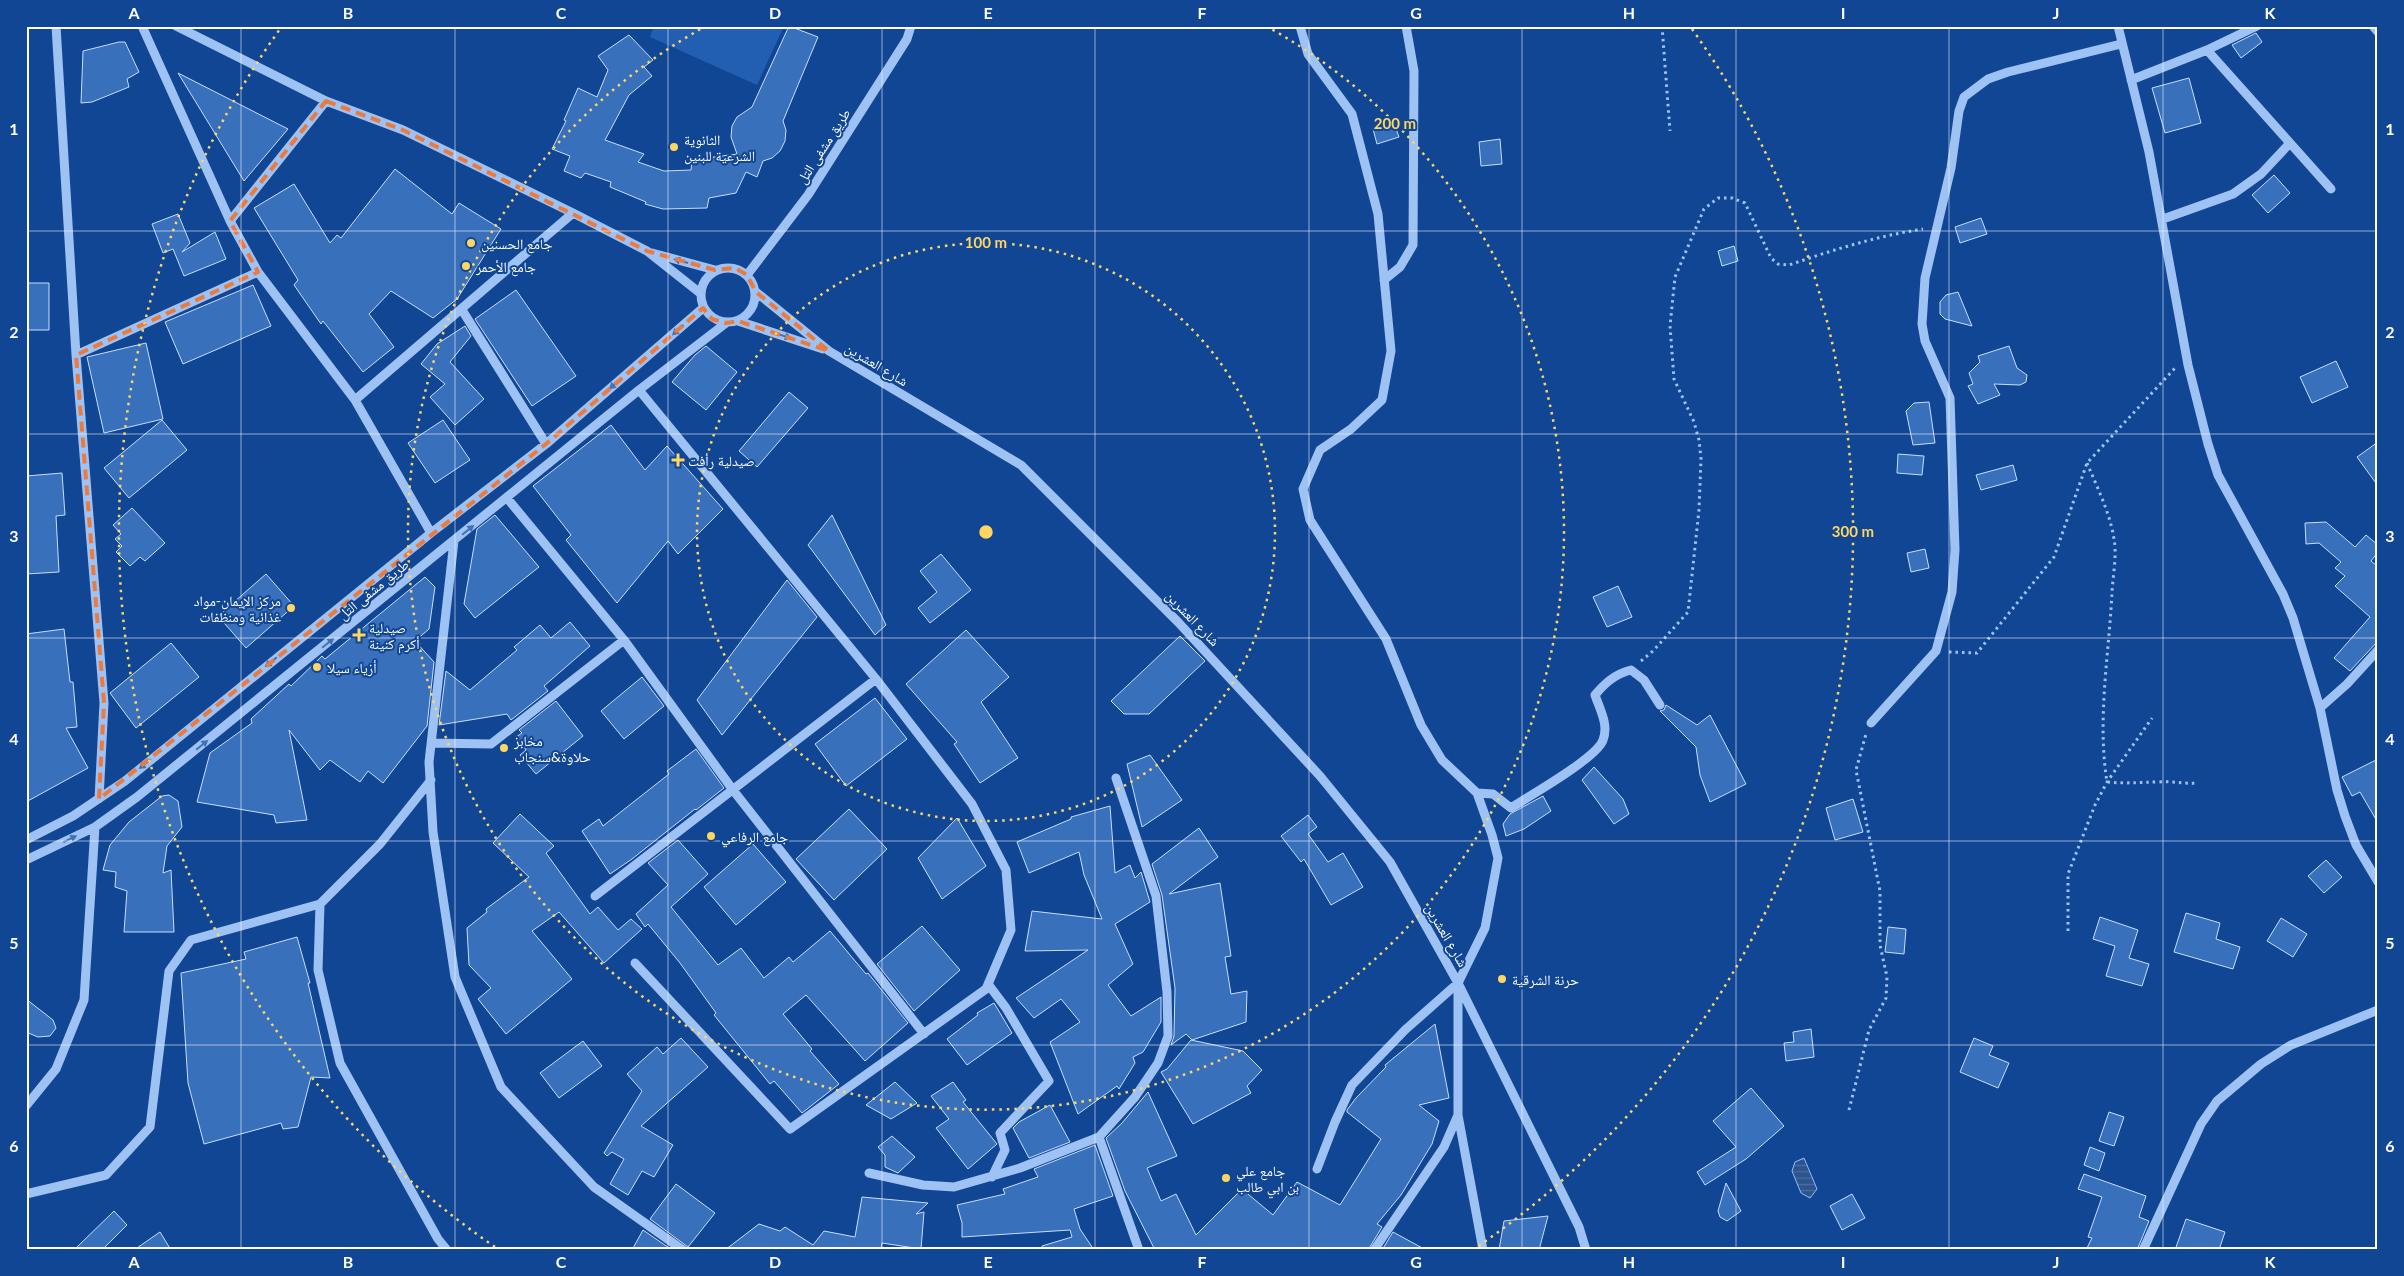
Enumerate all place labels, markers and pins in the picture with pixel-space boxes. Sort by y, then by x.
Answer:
place label: الثانوية الشرعية للبنين [684,131,755,165]
marker: الثانوية الشرعية للبنين [668,141,680,153]
place label: جامع الحسنين [481,235,552,254]
marker: جامع الحسنين [465,237,477,249]
place label: جامع الأحمر [475,258,536,277]
marker: جامع الأحمر [460,260,472,272]
place label: صيدلية رأفت [688,452,755,470]
marker: صيدلية رأفت [672,454,684,466]
centre of rings [977,523,995,541]
place label: مركز الإيمان-مواد غذائية ومنظفات [194,592,281,626]
marker: مركز الإيمان-مواد غذائية ومنظفات [285,602,297,614]
place label: صيدلية أكرم كنينة [369,619,420,654]
marker: صيدلية أكرم كنينة [353,629,365,641]
place label: أزياء سيلا [327,659,377,677]
marker: أزياء سيلا [311,661,323,673]
place label: مخابز حلاوة&سنجاب [513,732,591,766]
marker: مخابز حلاوة&سنجاب [498,742,510,754]
place label: جامع الرفاعي [721,828,788,848]
marker: جامع الرفاعي [705,830,717,842]
place label: حرنة الشرقية [1512,971,1579,989]
marker: حرنة الشرقية [1496,973,1508,985]
place label: جامع علي بن ابي طالب [1236,1162,1299,1198]
marker: جامع علي بن ابي طالب [1220,1172,1232,1184]

